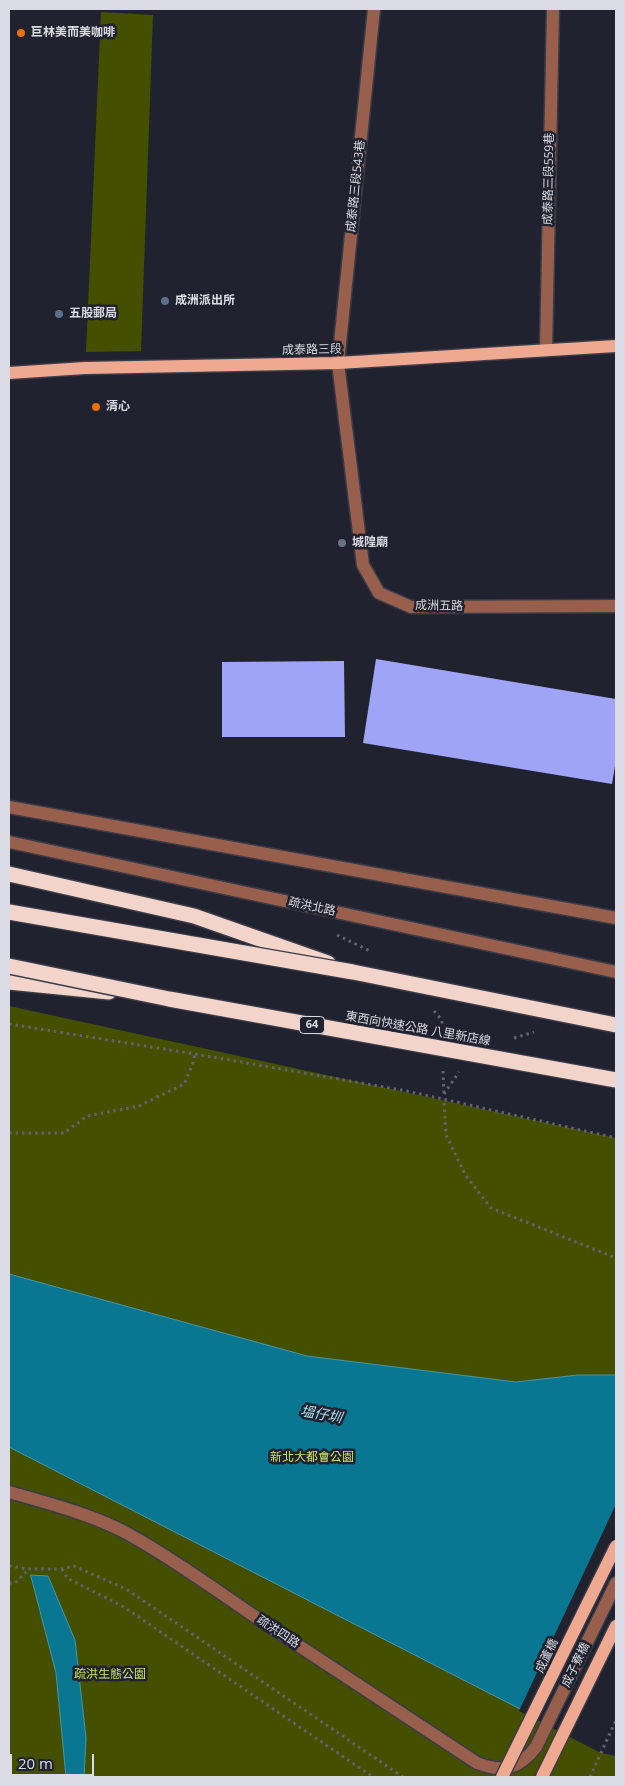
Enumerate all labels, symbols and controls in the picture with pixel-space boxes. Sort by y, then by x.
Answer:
place label: 巨林美而美咖啡 [31,26,115,40]
marker: 巨林美而美咖啡 [15,27,27,39]
street label: 成泰路三段559巷 [541,133,557,225]
street label: 成泰路三段543巷 [344,139,368,233]
place label: 成洲派出所 [175,294,235,308]
marker: 成洲派出所 [159,295,171,307]
place label: 五股郵局 [69,307,117,321]
marker: 五股郵局 [53,308,65,320]
street label: 成泰路三段 [282,342,342,358]
place label: 清心 [106,400,130,414]
marker: 清心 [90,401,102,413]
place label: 城隍廟 [352,536,388,550]
marker: 城隍廟 [336,537,348,549]
street label: 成洲五路 [415,598,463,614]
street label: 疏洪北路 [287,895,337,919]
street label: 東西向快速公路 八里新店線 [344,1009,492,1049]
road number: 64 [300,1016,324,1034]
water label: 塭仔圳 [299,1403,343,1427]
park label: 新北大都會公園 [270,1451,354,1465]
street label: 疏洪四路 [254,1613,302,1651]
street label: 成蘆橋 [533,1637,561,1675]
street label: 成子寮橋 [559,1640,593,1690]
park label: 疏洪生態公園 [74,1668,146,1682]
scale bar [12,1744,96,1776]
text: 20 m [18,1753,53,1773]

